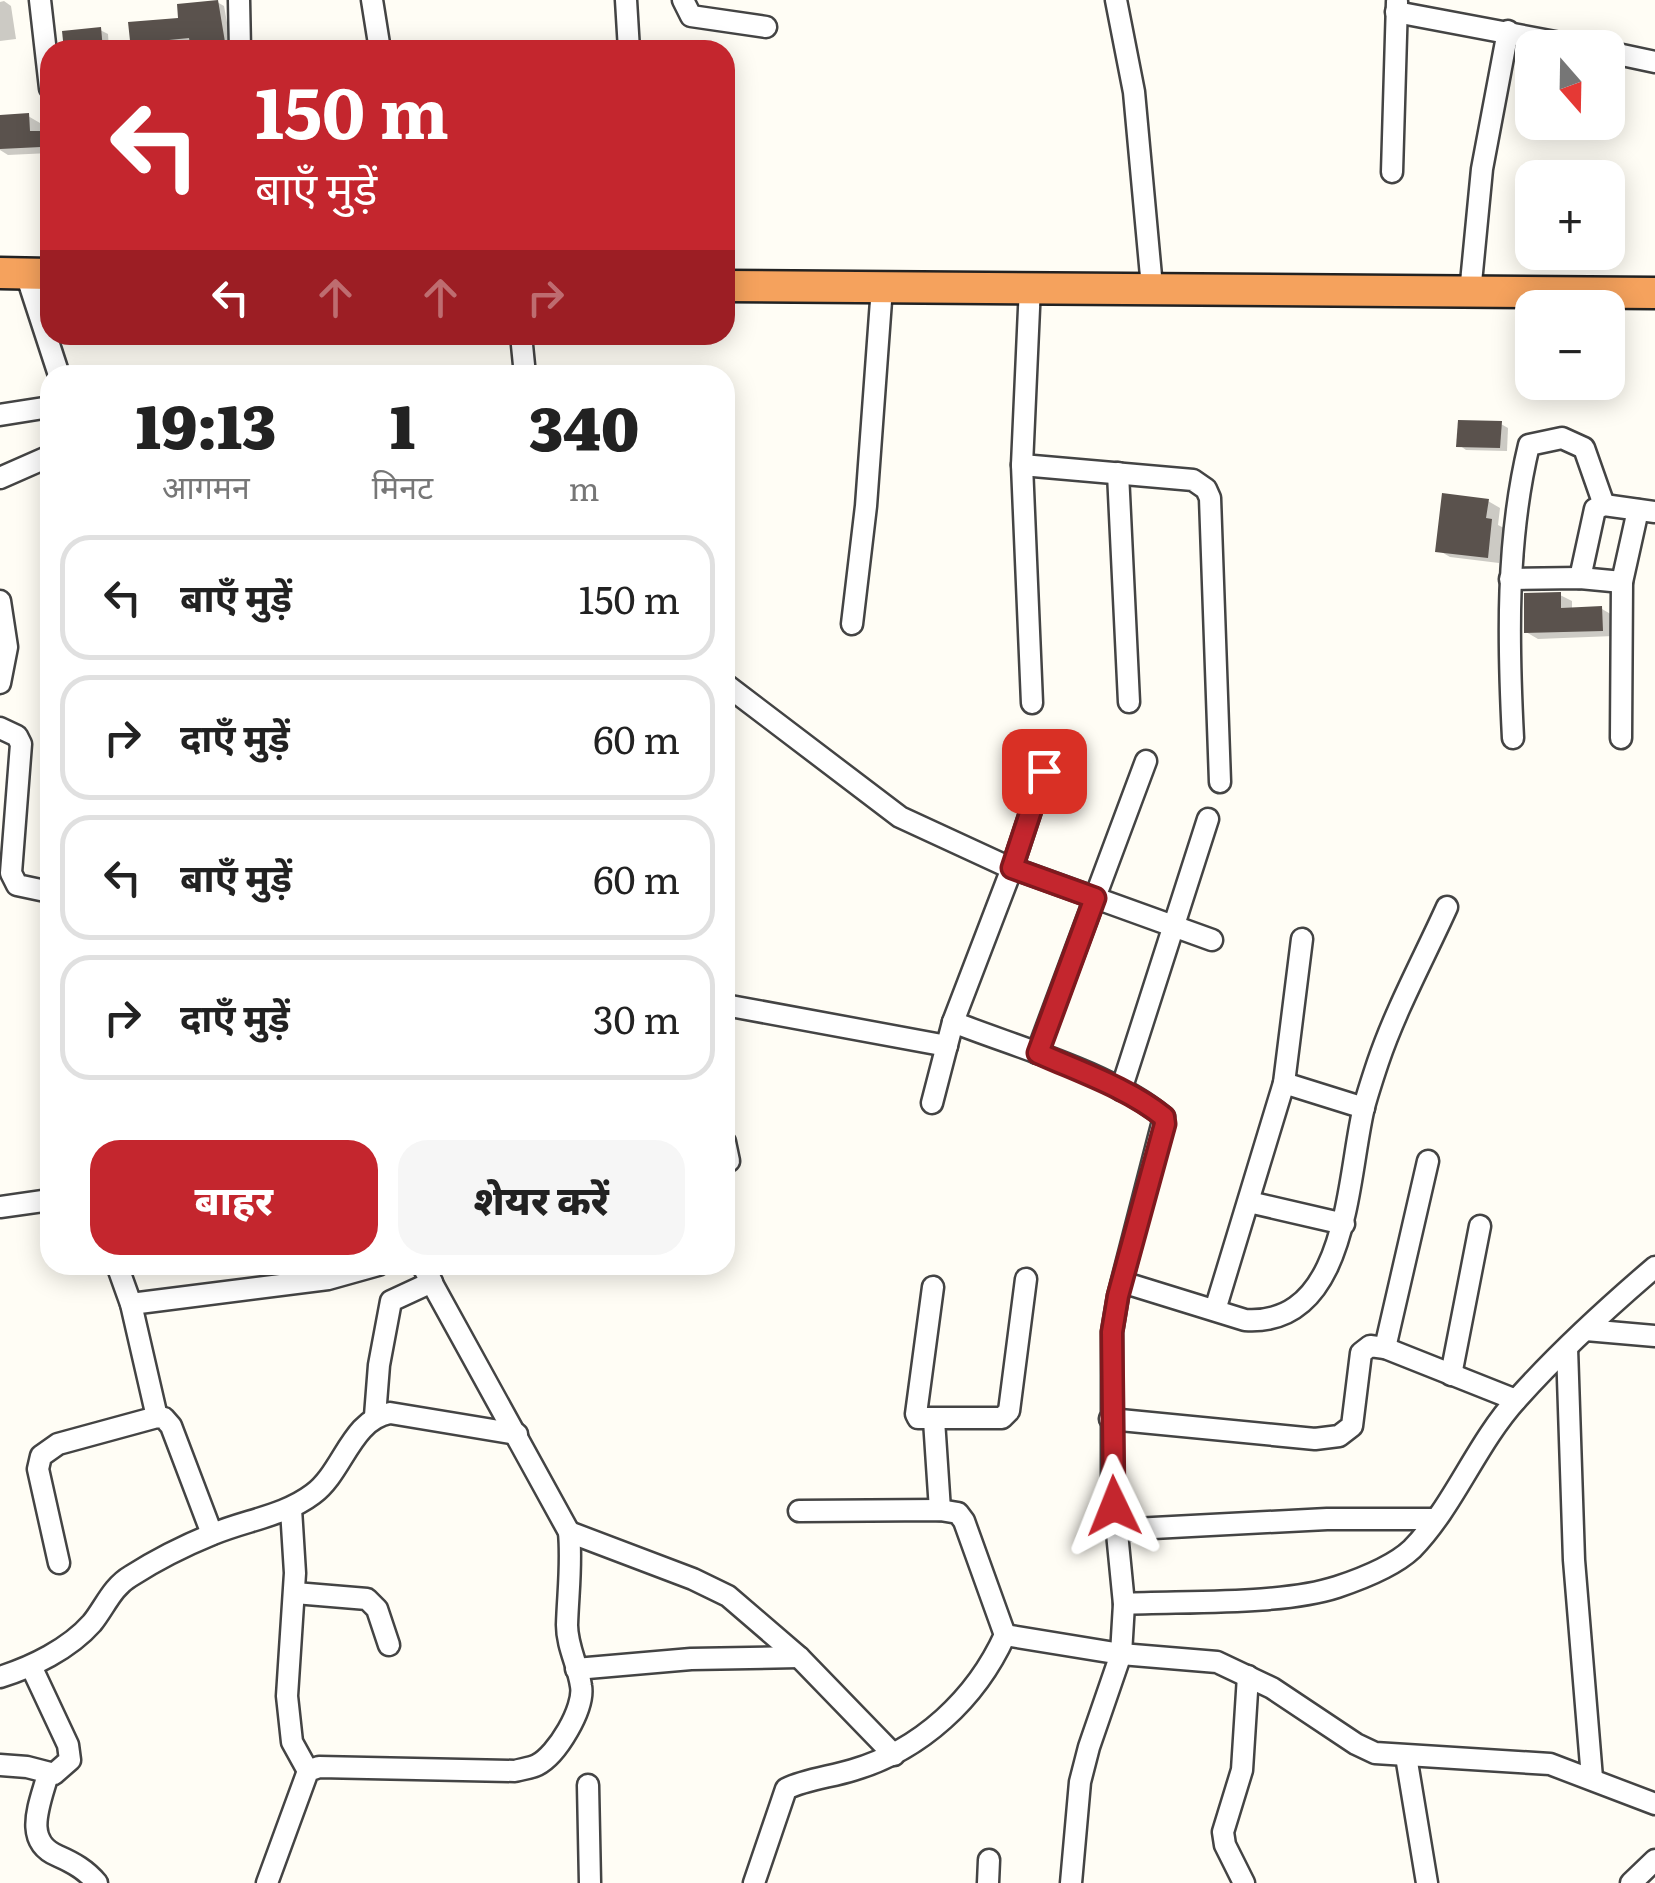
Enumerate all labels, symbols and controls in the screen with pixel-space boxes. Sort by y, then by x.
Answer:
north arrow [1515,30,1625,140]
map controls [1515,30,1625,400]
text: 150 m [255,57,449,161]
icon: left [90,80,220,210]
text: बाएँ मुड़ें [255,152,377,219]
button: + [1515,160,1625,270]
icon: left [203,270,258,325]
icon: ahead [308,270,363,325]
icon: ahead [413,270,468,325]
icon: right [518,270,573,325]
button: − [1515,290,1625,400]
text: 19:13 [136,378,276,467]
text: 1 [390,378,415,467]
text: 340 [529,380,639,469]
text: आगमन [162,461,250,509]
text: मिनट [372,461,433,509]
text: m [569,463,600,511]
text: बाएँ मुड़ें [180,567,292,624]
text: 150 m [579,569,680,626]
icon: left [95,570,150,625]
text: दाएँ मुड़ें [180,707,290,764]
text: 60 m [593,709,680,766]
icon: right [95,710,150,765]
pin [1002,729,1087,814]
icon: arrive [1017,744,1072,799]
text: बाएँ मुड़ें [180,847,292,904]
text: 60 m [593,849,680,906]
icon: left [95,850,150,905]
text: दाएँ मुड़ें [180,987,290,1044]
text: 30 m [593,989,680,1046]
icon: right [95,990,150,1045]
button: बाहर [90,1140,378,1255]
button: शेयर करें [398,1140,685,1255]
position arrow [1062,1454,1166,1558]

